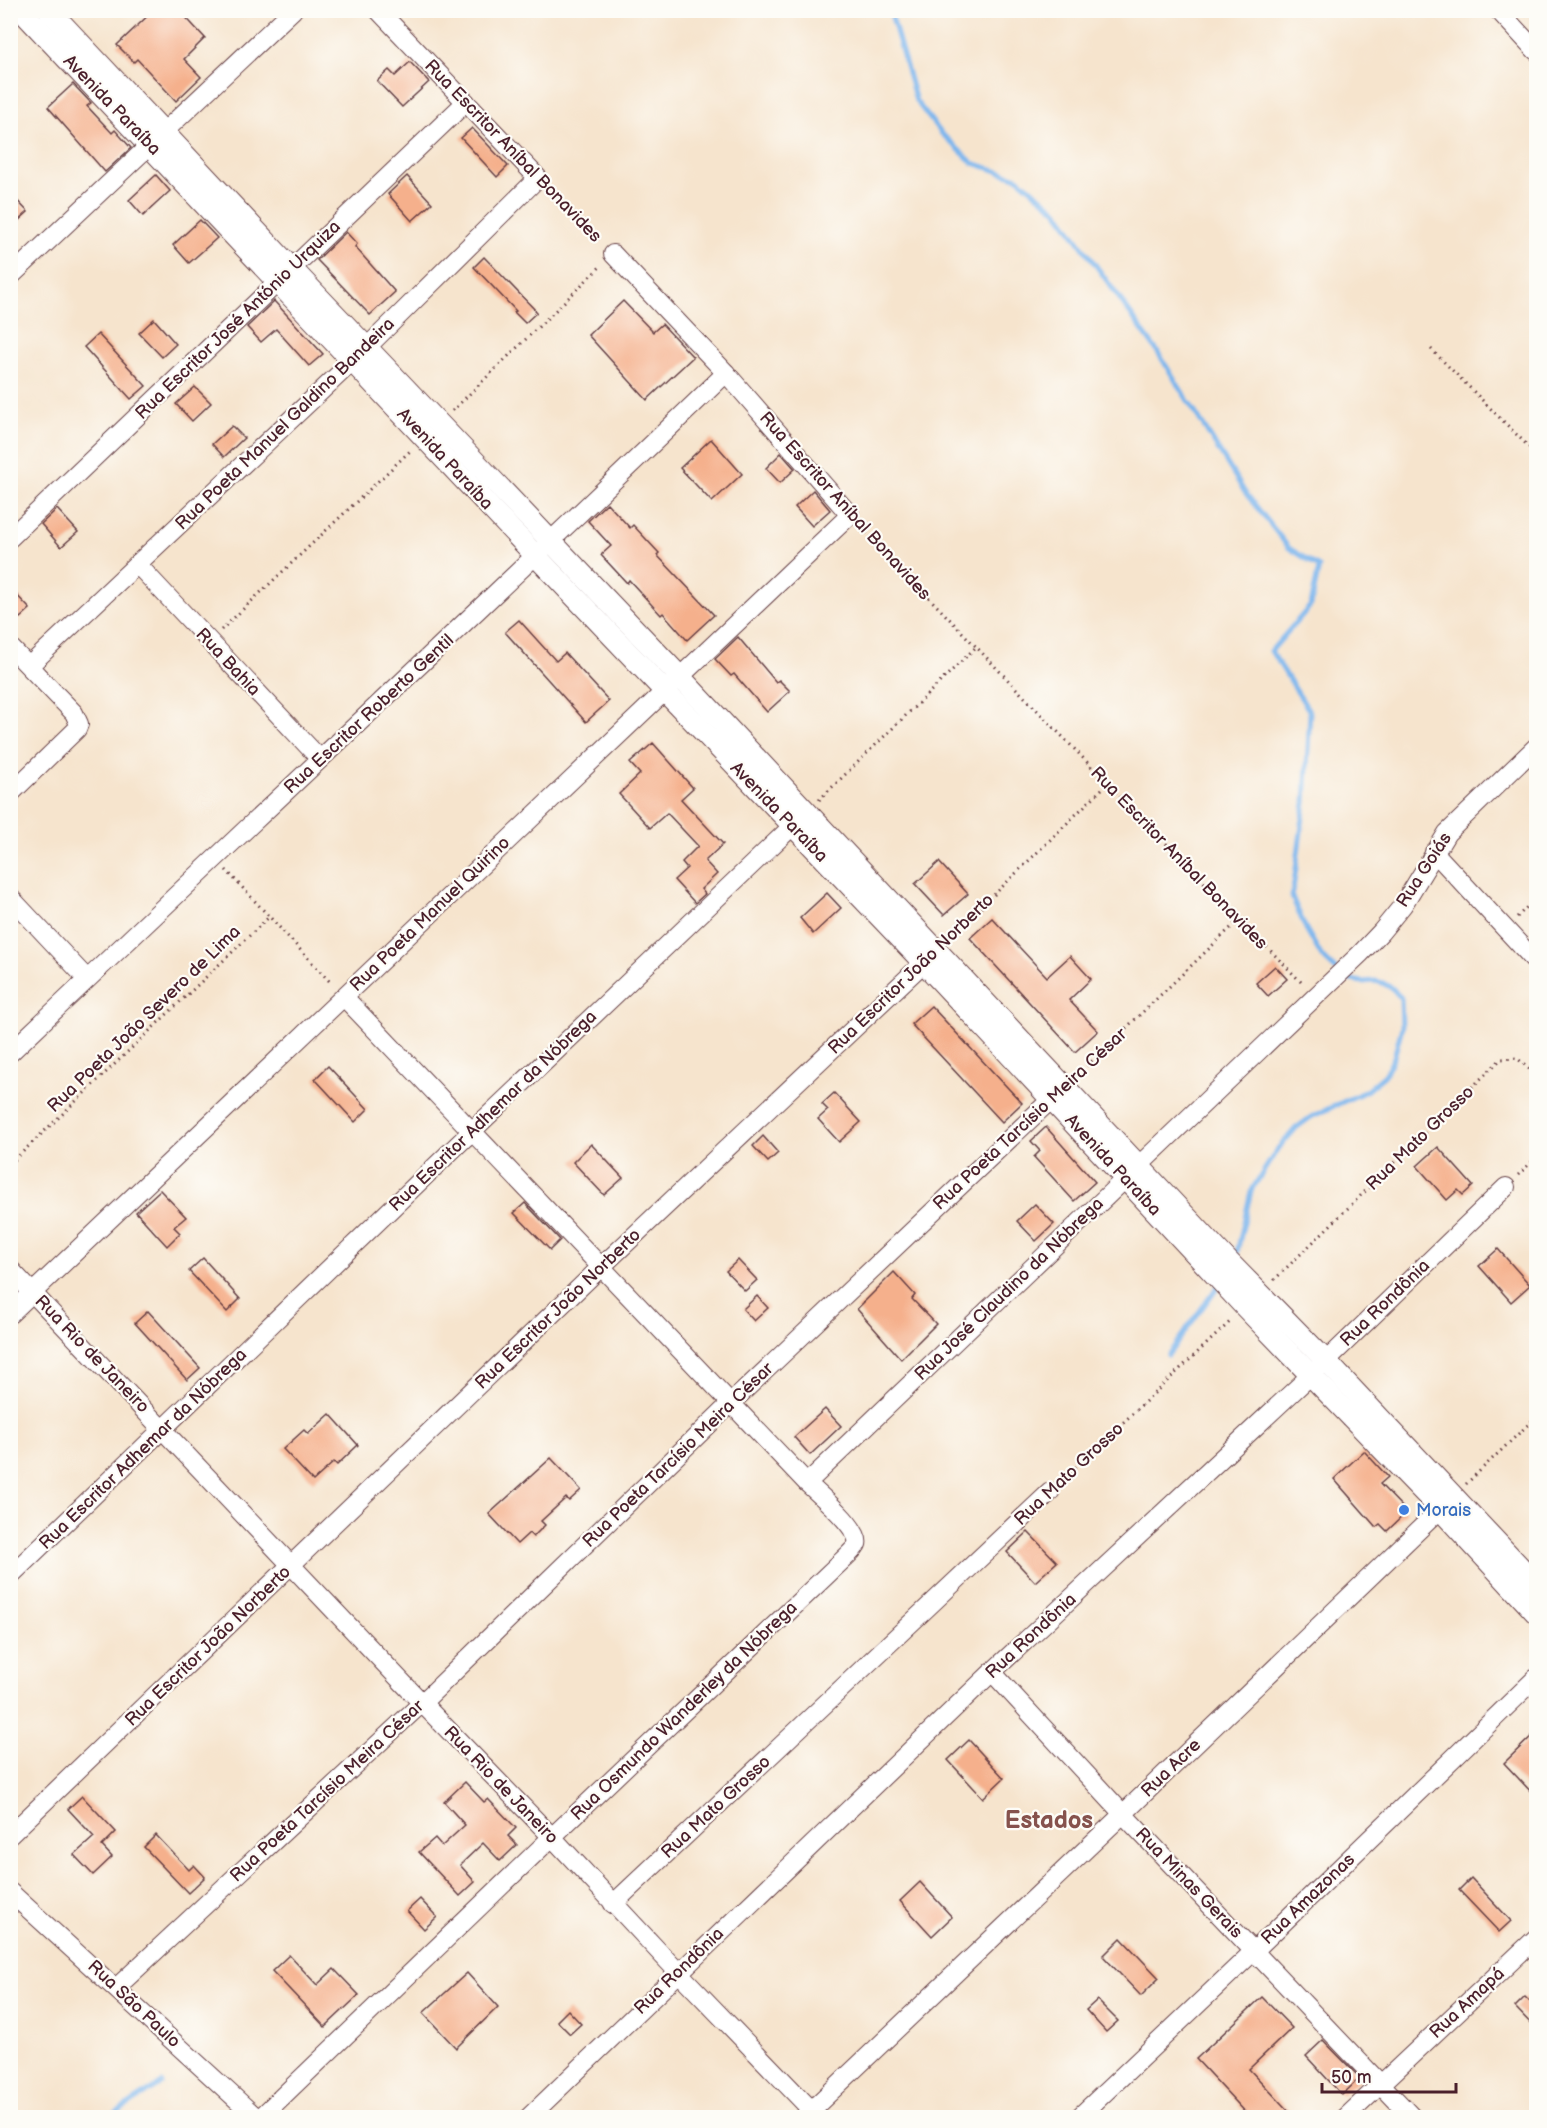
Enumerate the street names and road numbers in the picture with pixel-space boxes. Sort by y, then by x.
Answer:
street label: Avenida Paraíba [59,51,165,159]
street label: Rua Escritor Aníbal Bonavides [420,55,606,247]
street label: Rua Escritor José António Urquiza [131,216,345,424]
street label: Rua Poeta Manuel Galdino Bandeira [171,314,399,534]
street label: Avenida Paraíba [393,404,497,514]
street label: Rua Escritor Aníbal Bonavides [755,408,935,604]
street label: Rua Bahia [191,624,265,700]
street label: Rua Escritor Roberto Gentil [280,630,458,798]
street label: Avenida Paraíba [726,758,832,866]
street label: Rua Escritor Aníbal Bonavides [1086,762,1272,954]
street label: Rua Goiás [1392,829,1456,911]
street label: Rua Poeta Manuel Quirino [346,832,514,996]
street label: Rua Escritor João Norberto [824,889,998,1059]
street label: Rua Poeta João Severo de Lima [43,921,245,1117]
street label: Rua Escritor Adhemar da Nóbrega [385,1006,601,1216]
street label: Rua Poeta Tarcísio Meira César [929,1023,1132,1214]
street label: Rua Mato Grosso [1362,1081,1478,1195]
street label: Avenida Paraíba [1061,1110,1165,1220]
street label: Rua José Claudino da Nóbrega [910,1193,1108,1385]
street label: Rua Escritor João Norberto [471,1224,645,1394]
street label: Rua Rondônia [1336,1255,1434,1351]
street label: Rua Rio de Janeiro [30,1291,154,1417]
street label: Rua Escritor Adhemar da Nóbrega [35,1344,251,1554]
street label: Rua Poeta Tarcísio Meira César [578,1358,778,1552]
street label: Rua Mato Grosso [1010,1418,1128,1530]
street label: Rua Escritor João Norberto [121,1561,295,1731]
street label: Rua Rondônia [981,1589,1081,1683]
street label: Rua Osmundo Wanderley da Nóbrega [567,1597,801,1825]
street label: Rua Poeta Tarcísio Meira César [226,1695,429,1886]
street label: Rua Rio de Janeiro [439,1722,563,1848]
street label: Rua Acre [1137,1734,1205,1802]
street label: Rua Mato Grosso [657,1751,775,1863]
street label: Rua Minas Gerais [1131,1823,1247,1943]
street label: Rua Amazonas [1257,1849,1359,1949]
street label: Rua Rondônia [630,1923,728,2019]
street label: Rua São Paulo [83,1956,185,2052]
street label: Rua Amapá [1425,1963,1509,2043]

